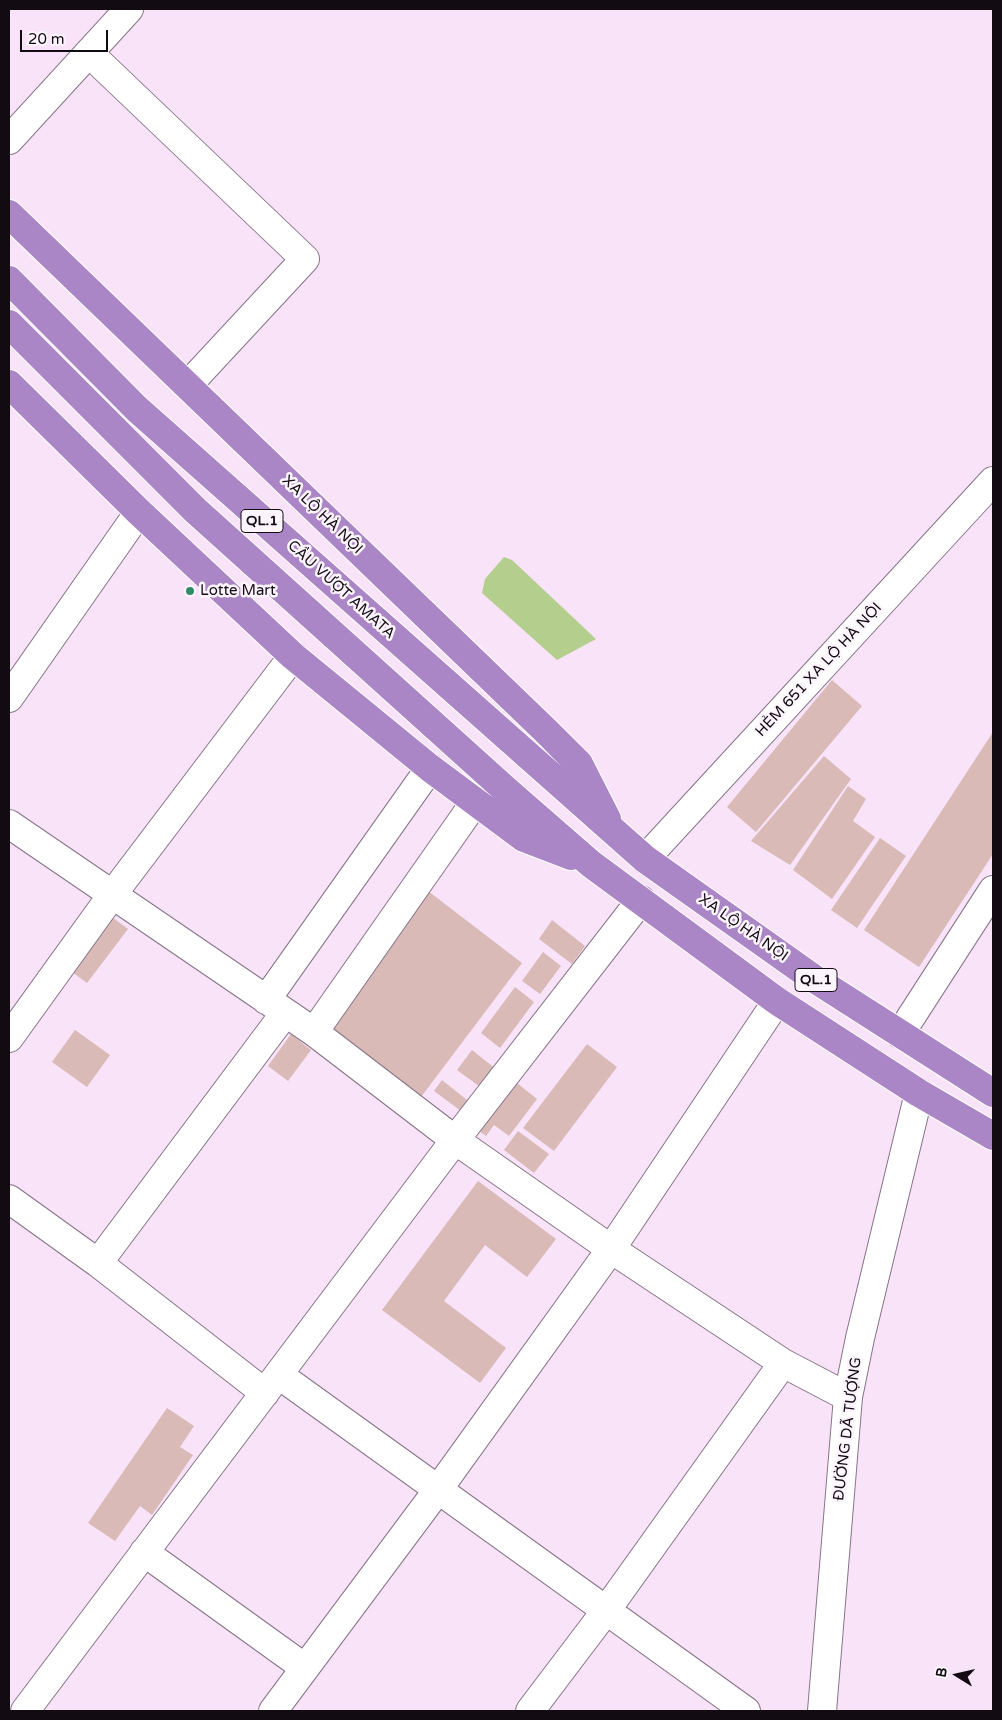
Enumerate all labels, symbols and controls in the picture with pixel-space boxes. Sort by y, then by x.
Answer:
scale bar [22,20,110,52]
text: 20 m [28,30,65,48]
street label: XA LỘ HÀ NỘI [278,472,366,558]
road number: QL.1 [241,510,283,532]
street label: CẦU VƯỢT AMATA [283,537,399,643]
place label: Lotte Mart [200,582,276,600]
marker: Lotte Mart [184,585,196,597]
street label: HẺM 651 XA LỘ HÀ NỘI [752,599,886,741]
street label: XA LỘ HÀ NỘI [695,890,791,966]
road number: QL.1 [795,968,837,992]
street label: ĐƯỜNG DÃ TƯỢNG [830,1356,866,1502]
north arrow [932,1650,982,1700]
text: B [933,1666,951,1679]

